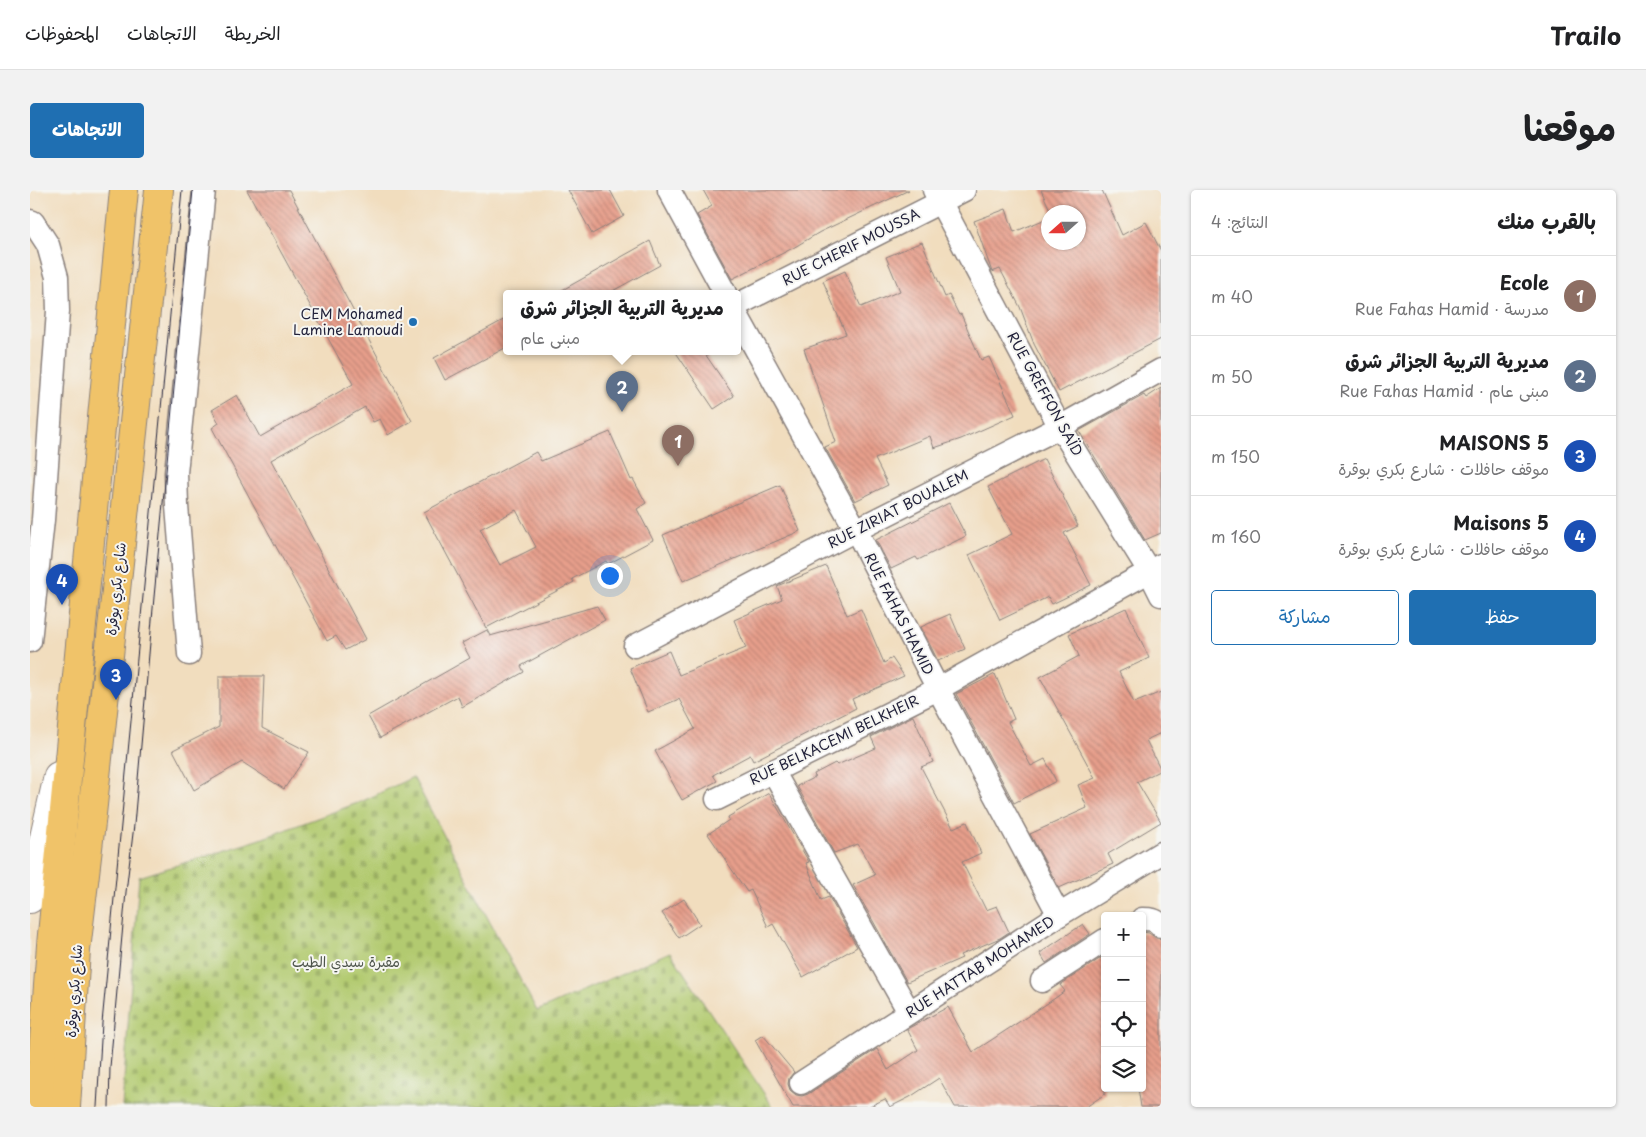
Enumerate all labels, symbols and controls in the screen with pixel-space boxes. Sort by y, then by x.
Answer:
text: Trailo [1550,17,1621,53]
text: المحفوظات [25,19,99,46]
text: الاتجاهات [127,19,197,46]
text: الخريطة [225,19,281,46]
text: موقعنا [1523,100,1616,153]
button: الاتجاهات [30,103,144,158]
street label: RUE CHERIF MOUSSA [778,203,924,290]
text: بالقرب منك [1497,204,1596,236]
north arrow [1041,205,1086,250]
text: النتائج: 4 [1211,209,1268,233]
text: Ecole [1500,268,1549,296]
text: 40 m [1211,284,1253,308]
text: 1 [1576,284,1584,308]
popup [503,290,741,355]
text: مديرية التربية الجزائر شرق [520,293,724,321]
text: مدرسة · Rue Fahas Hamid [1355,296,1549,320]
place label: CEM Mohamed Lamine Lamoudi [293,303,403,340]
marker: CEM Mohamed Lamine Lamoudi [407,316,419,328]
text: مبنى عام [520,325,580,349]
street label: RUE GREFFON SAÏD [1002,328,1088,460]
text: مديرية التربية الجزائر شرق [1345,346,1549,374]
text: 50 m [1211,364,1253,388]
text: 2 [1574,364,1586,388]
pin: 2 [606,371,638,412]
text: مبنى عام · Rue Fahas Hamid [1339,378,1549,402]
pin: 1 [662,425,694,466]
text: 5 MAISONS [1439,428,1549,456]
text: 150 m [1211,444,1260,468]
text: 3 [1575,444,1585,468]
text: موقف حافلات · شارع بكري بوقرة [1338,456,1549,480]
street label: RUE ZIRIAT BOUALEM [824,464,972,553]
text: 5 Maisons [1453,508,1549,536]
text: 160 m [1211,524,1261,548]
text: 4 [1575,524,1585,548]
text: موقف حافلات · شارع بكري بوقرة [1338,536,1549,560]
street label: شارع بكري بوقرة [100,541,132,637]
street label: RUE FAHAS HAMID [859,549,939,679]
your location [597,563,623,589]
pin: 4 [46,564,78,605]
button: مشاركة [1211,590,1399,645]
button: حفظ [1409,590,1596,645]
pin: 3 [100,659,132,700]
street label: RUE BELKACEMI BELKHEIR [746,689,922,790]
street label: RUE HATTAB MOHAMED [901,910,1058,1023]
map controls [1101,912,1146,1092]
button: + [1101,912,1146,957]
street label: شارع بكري بوقرة [60,944,88,1038]
park label: مقبرة سيدي الطيب [292,951,400,973]
button: − [1101,957,1146,1002]
button: locate [1101,1002,1146,1047]
button: layers [1101,1047,1146,1092]

